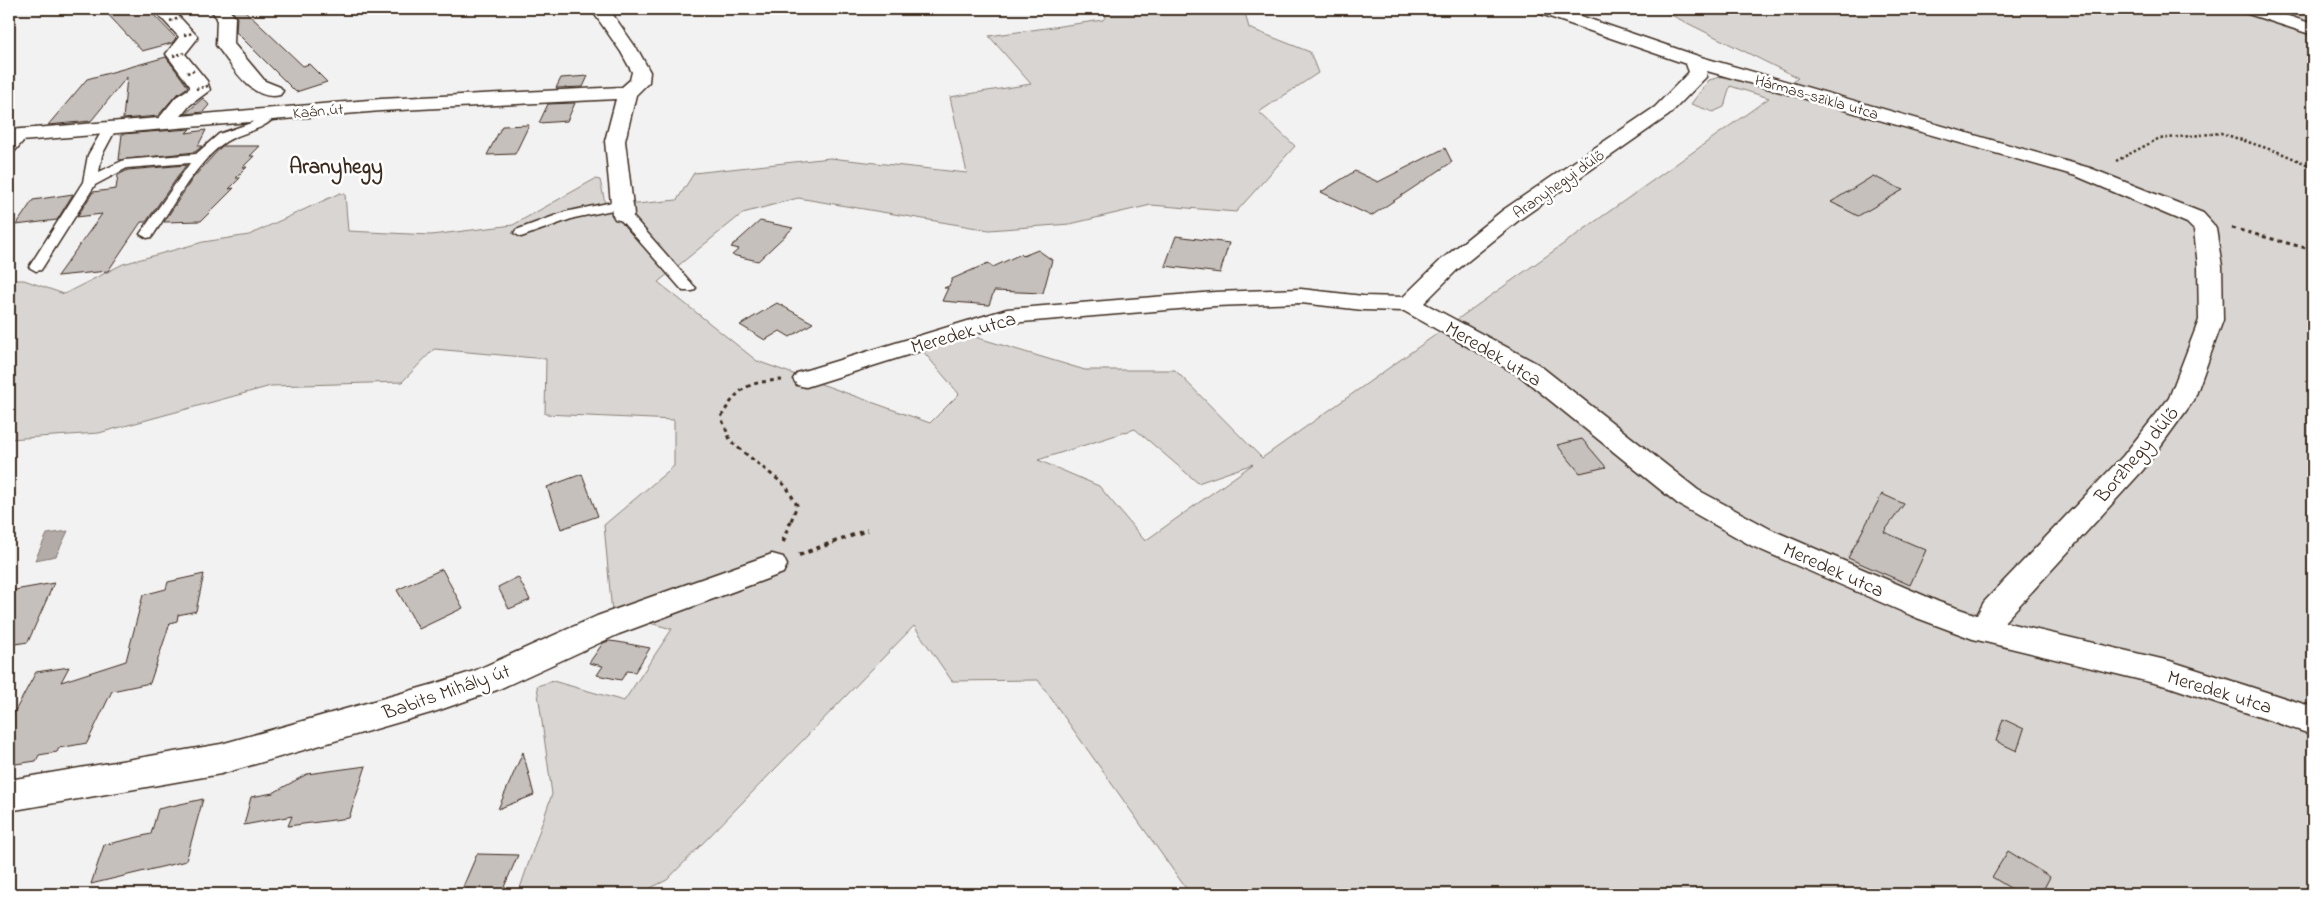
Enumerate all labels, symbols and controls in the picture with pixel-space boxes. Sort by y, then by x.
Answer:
street label: Hármas-szikla utca [1752,69,1881,127]
street label: Kaán út [292,98,345,126]
street label: Aranyhegyi dűlő [1508,144,1610,225]
district label: Aranyhegy [289,153,383,185]
street label: Meredek utca [908,306,1020,363]
street label: Meredek utca [1439,315,1546,395]
street label: Borzhegy dűlő [2088,401,2188,512]
street label: Meredek utca [1778,536,1888,606]
street label: Babits Mihály út [378,658,515,729]
street label: Meredek utca [2163,664,2275,723]

